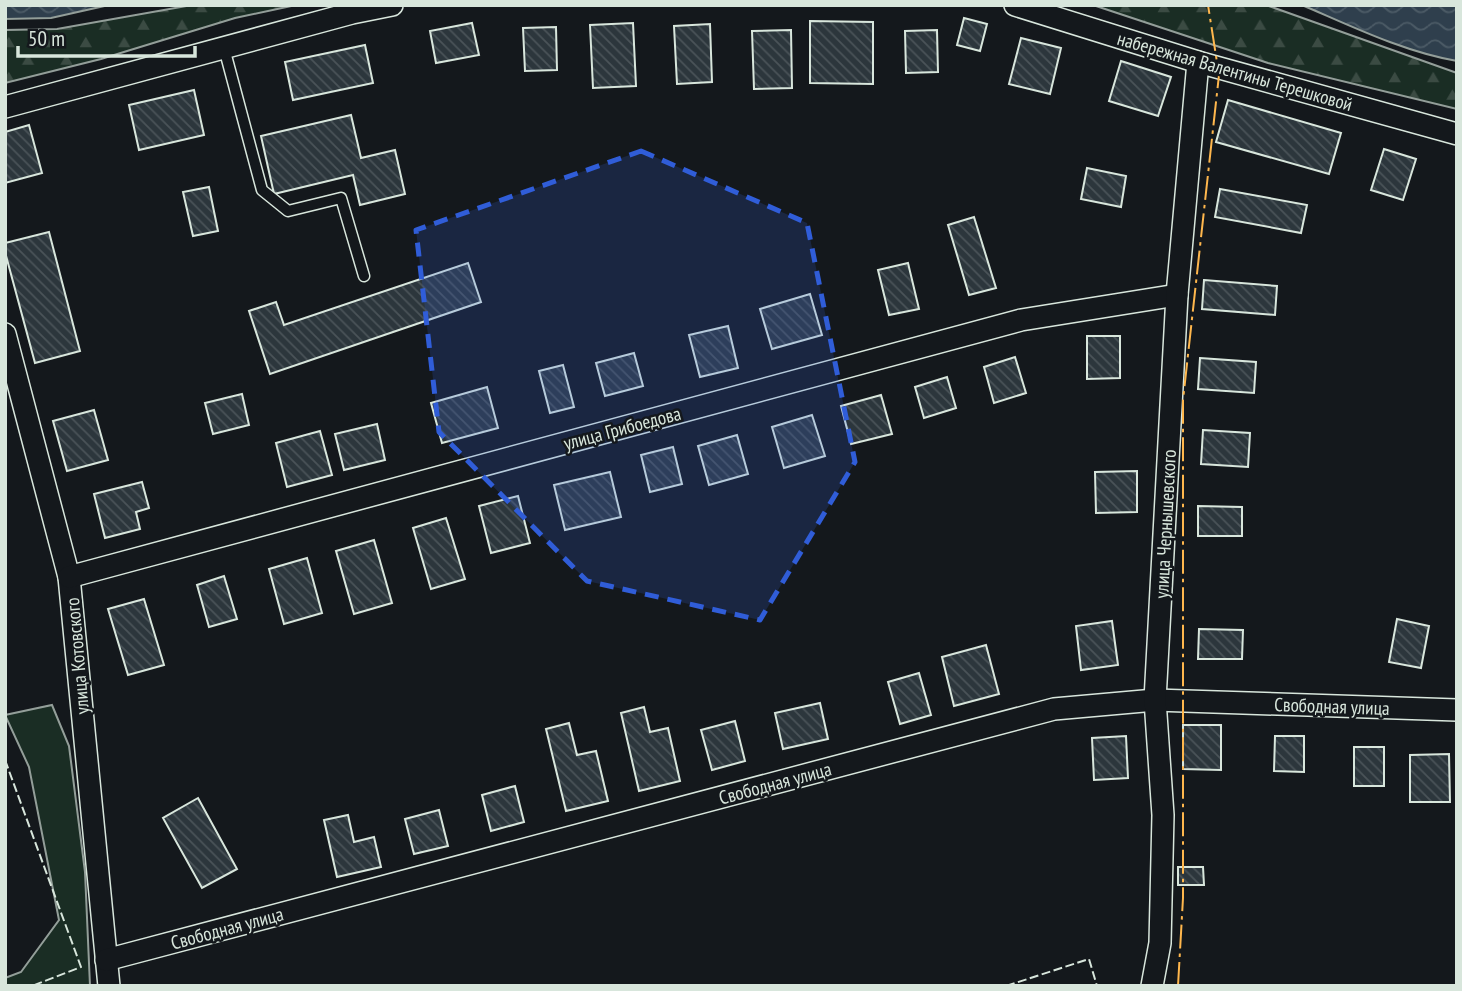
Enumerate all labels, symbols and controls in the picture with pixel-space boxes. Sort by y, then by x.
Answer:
scale bar [18,14,194,58]
text: 50 m [28,25,65,52]
street label: набережная Валентины Терешковой [1115,26,1355,116]
street label: улица Грибоедова [561,401,683,455]
street label: улица Чернышевского [1149,449,1181,599]
street label: улица Котовского [60,597,94,715]
street label: Свободная улица [1274,692,1390,720]
street label: Свободная улица [716,756,834,810]
street label: Свободная улица [168,901,286,955]

